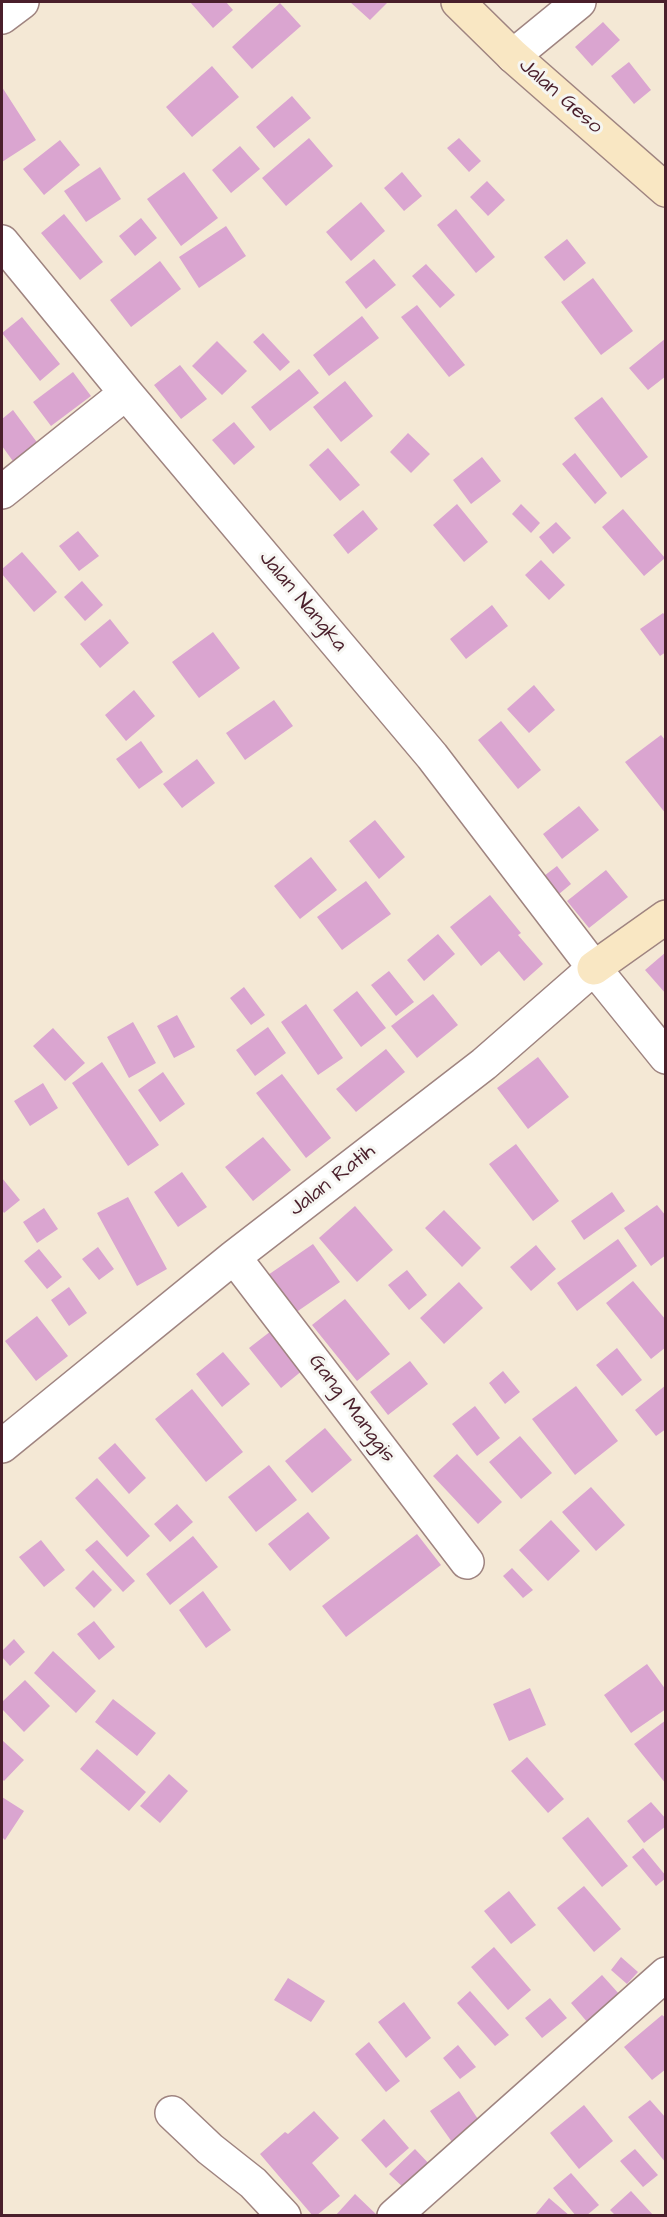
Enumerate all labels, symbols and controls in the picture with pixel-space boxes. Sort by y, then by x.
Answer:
street label: Jalan Geso [513,54,607,140]
street label: Jalan Nangka [253,547,351,657]
street label: Jalan Ratih [285,1140,381,1222]
street label: Gang Manggis [302,1350,400,1468]

